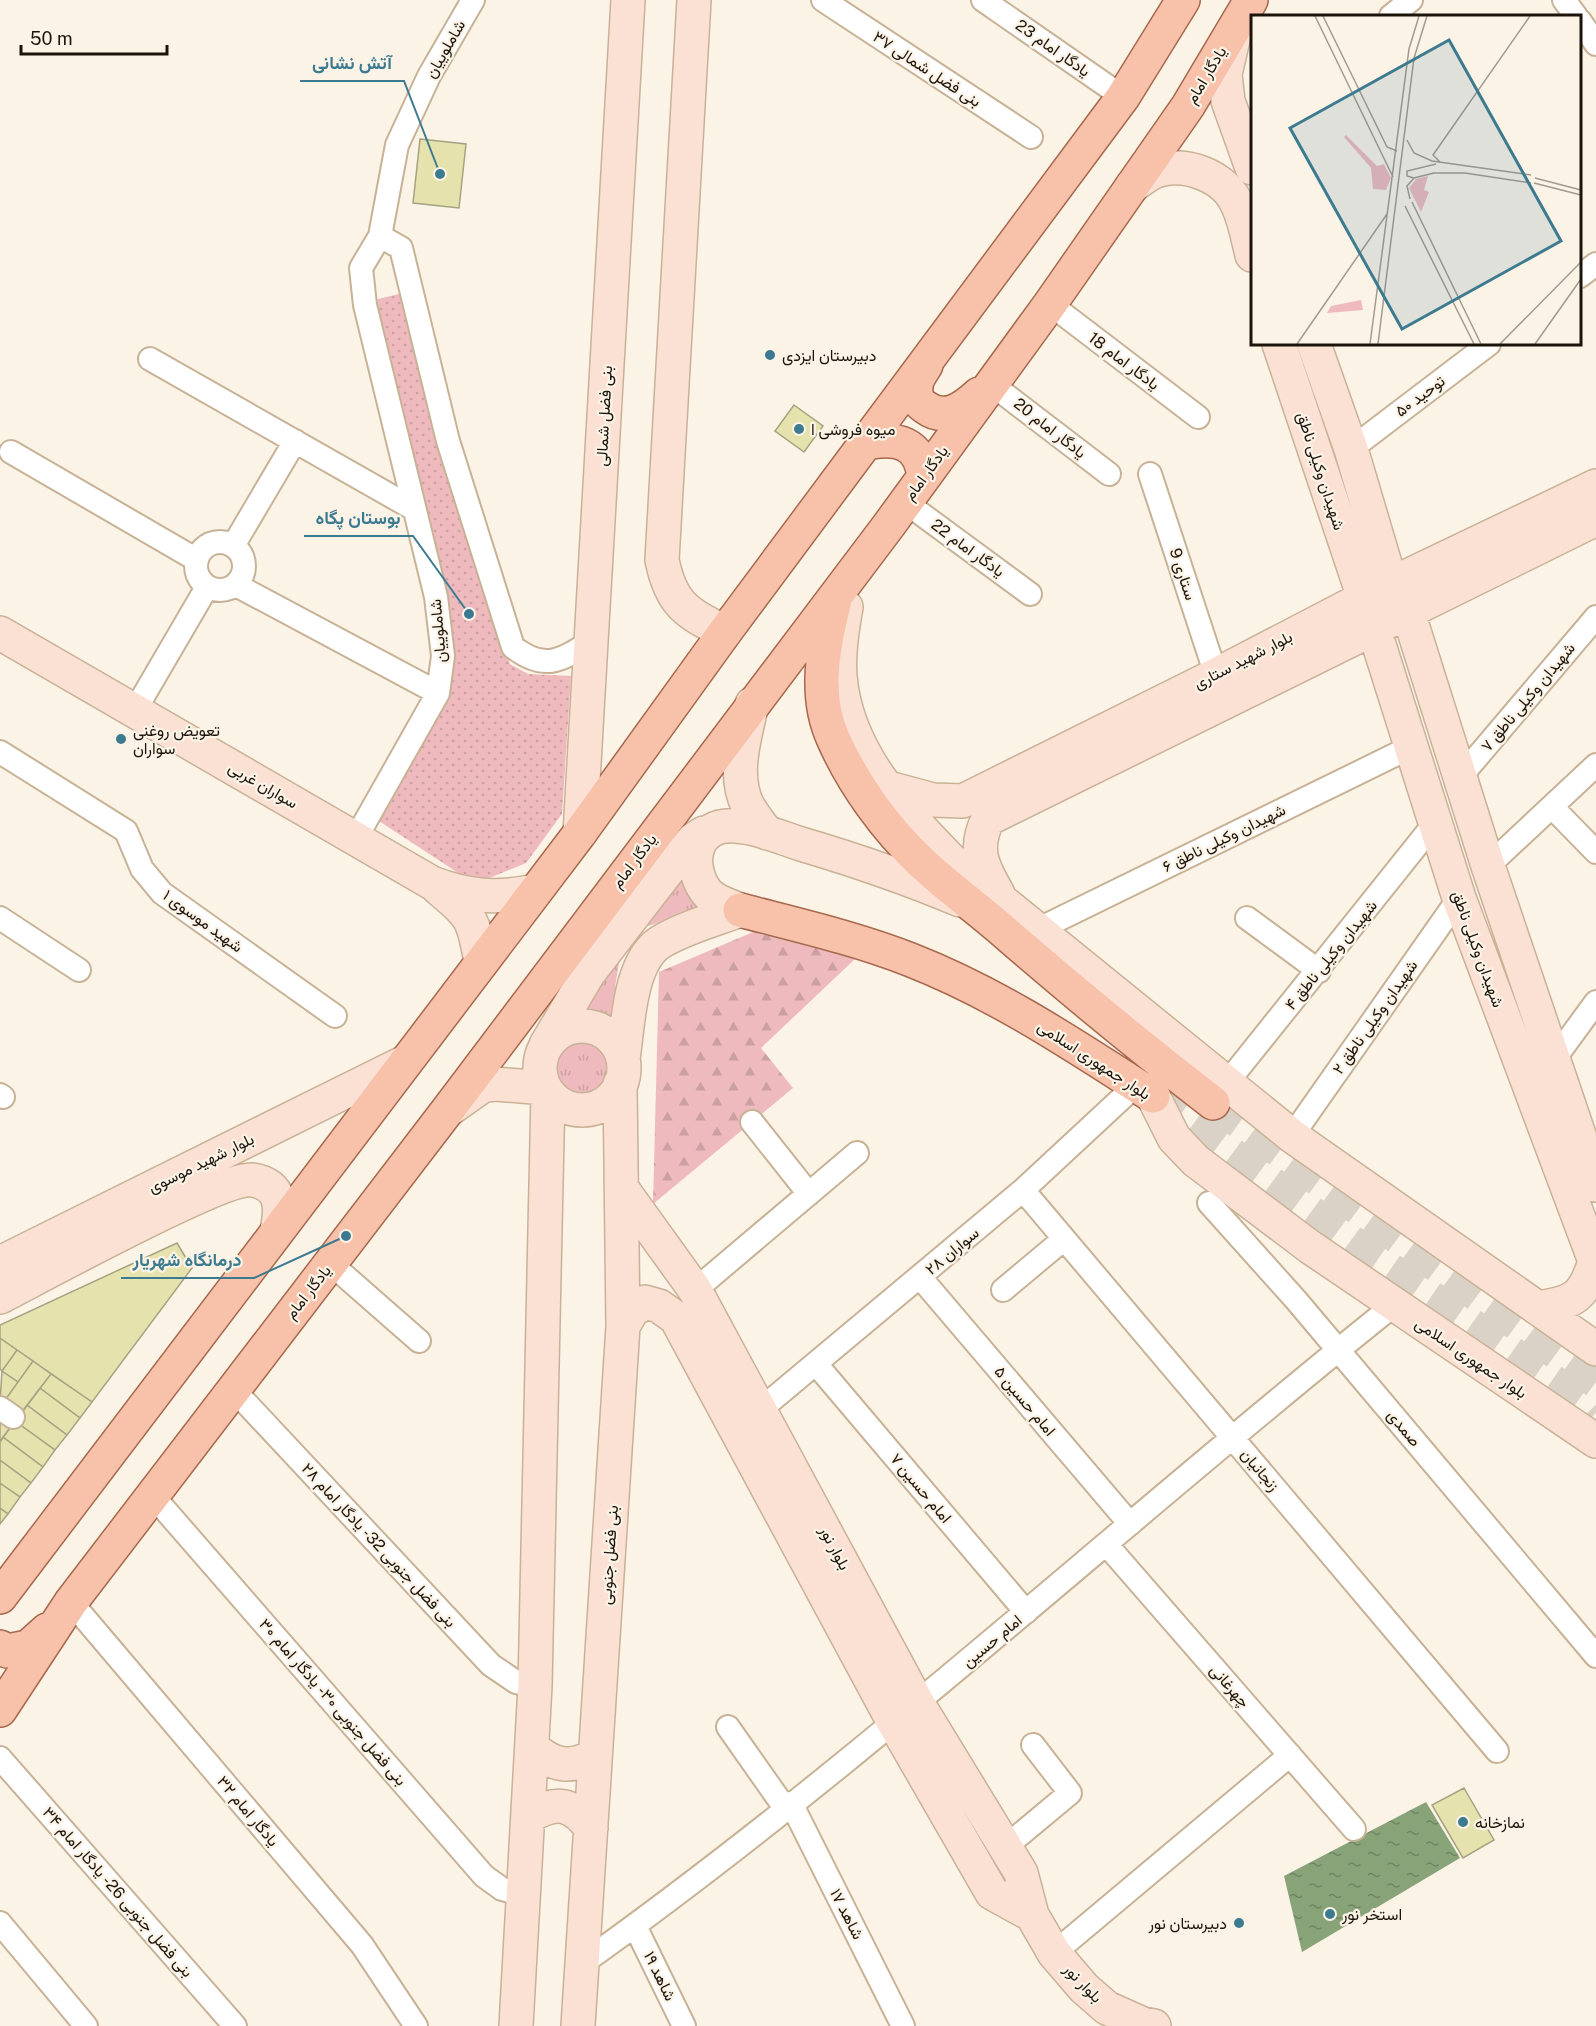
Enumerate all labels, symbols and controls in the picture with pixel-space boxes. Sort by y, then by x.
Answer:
street label: یادگار امام 23 [1011,15,1094,81]
inset map [1251,15,1581,345]
street label: شاملوییان [421,17,470,82]
scale bar [21,18,166,56]
street label: بنی فضل شمالی ۳۷ [869,27,985,112]
text: 50 m [30,28,73,49]
street label: یادگار امام [1182,43,1231,108]
callout: آتش نشانی [300,45,404,81]
text: آتش نشانی [312,52,393,74]
street label: یادگار امام 18 [1084,328,1163,395]
place label: دبیرستان ایزدی [782,346,876,366]
marker: دبیرستان ایزدی [763,348,777,362]
street label: بنی فضل شمالی [592,365,617,467]
street label: توحید ۵۰ [1391,371,1449,422]
street label: یادگار امام 20 [1009,394,1090,463]
street label: شهیدان وکیلی ناطق [1292,410,1349,533]
place label: میوه فروشی ا [811,420,896,440]
marker: میوه فروشی ا [792,422,806,436]
street label: یادگار امام [900,442,953,505]
callout: بوستان پگاه [304,500,413,536]
text: بوستان پگاه [315,507,401,530]
street label: یادگار امام 22 [927,515,1008,582]
street label: ستاری 9 [1165,546,1200,603]
street label: شاملوییان [426,598,451,664]
street label: بلوار شهید ستاری [1190,627,1296,694]
street label: شهیدان وکیلی ناطق ۷ [1477,639,1580,756]
place label: تعویض روغنی سواران [133,721,220,759]
marker: تعویض روغنی سواران [114,732,128,746]
street label: سواران غربی [224,758,301,813]
street label: شهیدان وکیلی ناطق ۶ [1159,800,1289,877]
street label: یادگار امام [607,830,661,893]
street label: شهید موسوی ۱ [159,886,247,957]
street label: شهیدان وکیلی ناطق [1447,888,1508,1010]
street label: شهیدان وکیلی ناطق ۴ [1281,896,1382,1014]
street label: شهیدان وکیلی ناطق ٢ [1328,956,1422,1078]
street label: بلوار جمهوری اسلامی [1033,1016,1154,1104]
street label: بلوار شهید موسوی [145,1129,257,1198]
street label: سواران ۲۸ [921,1223,983,1280]
callout: درمانگاه شهریار [121,1242,254,1278]
text: درمانگاه شهریار [132,1249,241,1271]
street label: یادگار امام [281,1261,336,1323]
street label: بلوار جمهوری اسلامی [1411,1314,1531,1403]
street label: امام حسین ۵ [990,1362,1060,1440]
street label: صمدی [1382,1406,1425,1451]
street label: زنجانیان [1236,1445,1283,1496]
street label: امام حسین ۷ [886,1449,956,1527]
street label: بنی فضل جنوبی 32 - یادگار امام ۲۸ [297,1459,460,1632]
street label: بنی فضل جنوبی [596,1505,623,1606]
street label: بلوار نور [814,1522,854,1574]
street label: امام حسین [958,1611,1026,1672]
street label: بنی فضل جنوبی ۳۰ - یادگار امام ۳۰ [255,1615,411,1790]
street label: چهرغانی [1205,1660,1254,1713]
street label: یادگار امام ۳۲ [212,1772,283,1851]
street label: بنی فضل جنوبی 26 - یادگار امام ۳۴ [38,1803,197,1982]
place label: نمازخانه [1475,1813,1525,1833]
marker: نمازخانه [1456,1815,1470,1829]
street label: شاهد ۱۷ [826,1885,868,1943]
place label: استخر نور [1341,1905,1402,1925]
marker: استخر نور [1323,1907,1337,1921]
place label: دبیرستان نور [1148,1914,1227,1934]
marker: دبیرستان نور [1232,1916,1246,1930]
street label: شاهد ۱۹ [640,1948,680,2004]
street label: بلوار نور [1058,1959,1106,2007]

